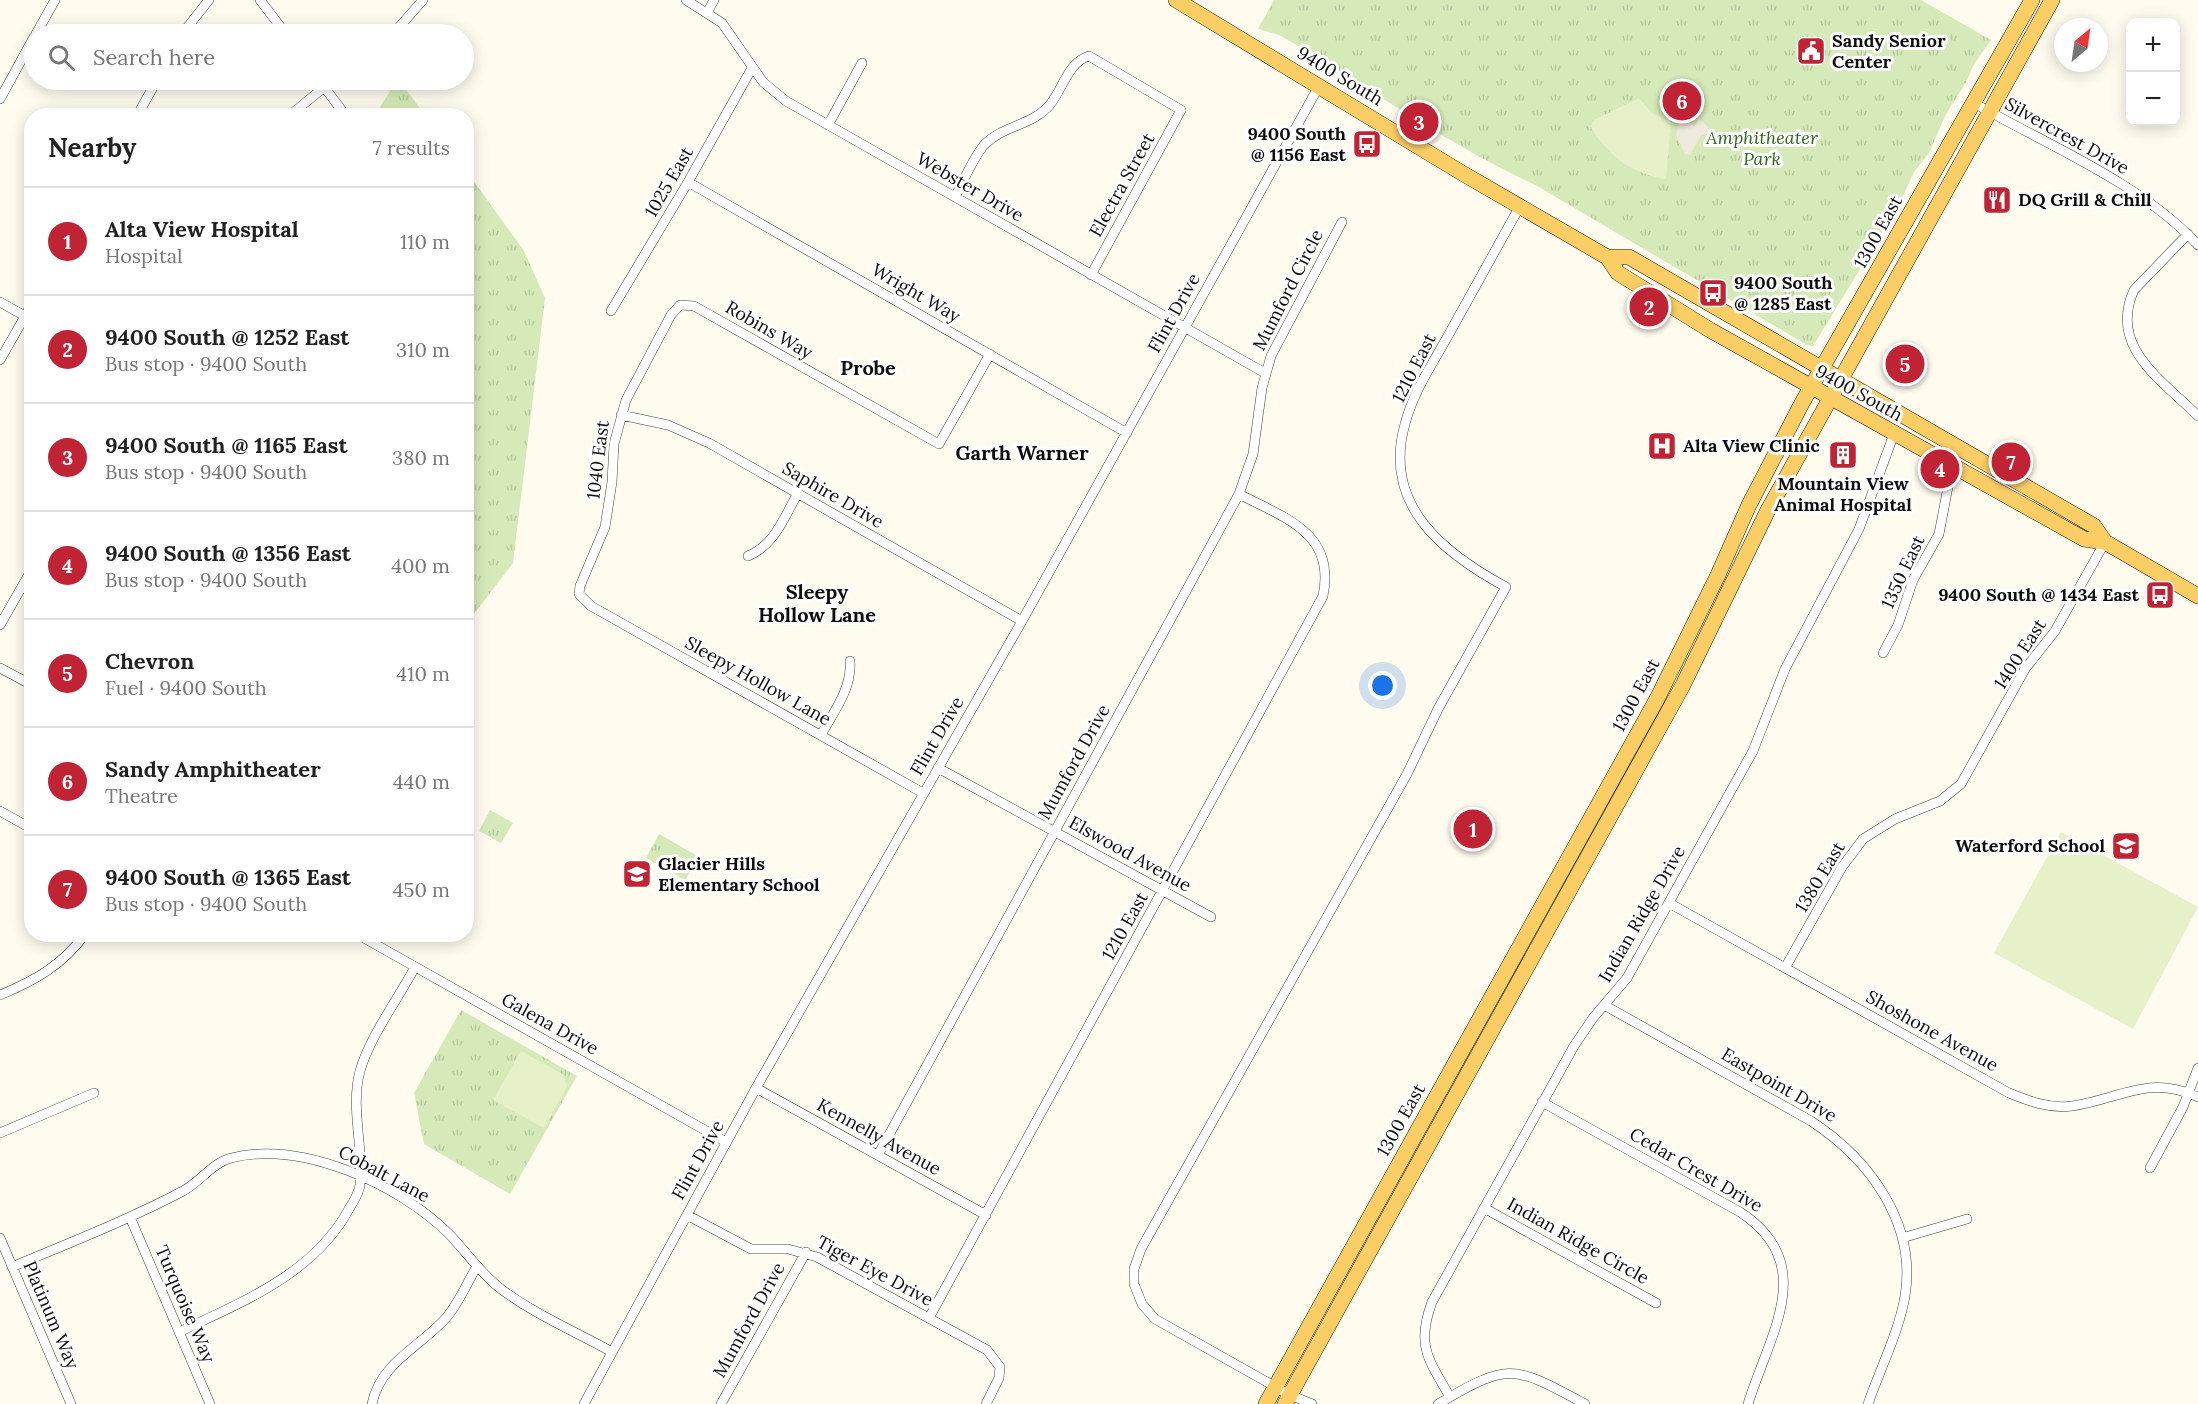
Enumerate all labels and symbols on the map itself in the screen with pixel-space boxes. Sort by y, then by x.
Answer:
north arrow [2054,18,2108,72]
place label: Sandy Senior Center [1832,29,1946,73]
public building icon: Sandy Senior Center [1795,35,1827,67]
street label: 9400 South [1293,41,1388,110]
pin: 6 [1662,78,1702,124]
street label: Silvercrest Drive [2001,92,2134,179]
pin: 3 [1400,100,1438,144]
place label: 9400 South @ 1156 East [1248,122,1347,166]
park label: Amphitheater Park [1705,126,1819,170]
bus stop icon: 9400 South @ 1156 East [1351,128,1383,160]
street label: Electra Street [1084,129,1159,241]
street label: 1025 East [639,142,698,221]
street label: Webster Drive [913,147,1028,227]
restaurant icon: DQ Grill & Chill [1981,184,2013,216]
place label: DQ Grill & Chill [2018,188,2152,211]
street label: 1300 East [1848,191,1907,272]
street label: Mumford Circle [1247,225,1328,354]
street label: Wright Way [868,258,965,327]
street label: Flint Drive [1142,269,1205,357]
place label: 9400 South @ 1285 East [1734,271,1832,315]
bus stop icon: 9400 South @ 1285 East [1697,277,1729,309]
pin: 2 [1630,284,1668,330]
street label: Robins Way [721,295,817,364]
street label: 1210 East [1386,329,1441,406]
pin: 5 [1886,342,1924,386]
district label: Probe [840,355,896,380]
street label: 9400 South [1811,359,1907,426]
street label: 1040 East [581,419,614,501]
hospital icon: Alta View Clinic [1646,430,1678,462]
place label: Alta View Clinic [1683,434,1821,457]
building icon: Mountain View Animal Hospital [1827,439,1859,471]
district label: Garth Warner [955,440,1089,465]
pin: 7 [1992,440,2030,484]
pin: 4 [1920,446,1960,492]
street label: Saphire Drive [778,456,888,533]
place label: Mountain View Animal Hospital [1774,472,1912,516]
street label: 1350 East [1876,532,1929,612]
district label: Sleepy Hollow Lane [758,579,876,627]
bus stop icon: 9400 South @ 1434 East [2144,579,2176,611]
place label: 9400 South @ 1434 East [1938,583,2140,606]
street label: 1400 East [1988,614,2051,693]
street label: Sleepy Hollow Lane [681,631,836,730]
street label: 1300 East [1607,654,1664,735]
your location [1368,671,1397,700]
street label: Flint Drive [905,692,968,779]
street label: Mumford Drive [1032,700,1115,823]
pin: 1 [1454,806,1492,852]
street label: Elswood Avenue [1065,810,1196,897]
school or university icon: Waterford School [2110,830,2142,862]
place label: Waterford School [1955,834,2105,857]
street label: 1380 East [1790,837,1850,916]
street label: Indian Ridge Drive [1593,841,1690,986]
place label: Glacier Hills Elementary School [658,852,820,896]
school or university icon: Glacier Hills Elementary School [621,858,653,890]
street label: 1210 East [1096,888,1153,964]
street label: Shoshone Avenue [1862,985,2003,1077]
street label: Galena Drive [498,987,603,1060]
street label: Eastpoint Drive [1717,1042,1841,1127]
street label: 1300 East [1371,1079,1430,1160]
street label: Kennelly Avenue [813,1093,946,1180]
street label: Flint Drive [666,1116,729,1204]
street label: Cedar Crest Drive [1626,1122,1767,1217]
street label: Cobalt Lane [335,1140,434,1207]
street label: Indian Ridge Circle [1503,1192,1653,1289]
street label: Tiger Eye Drive [813,1230,938,1311]
street label: Turquoise Way [150,1242,221,1366]
street label: Platinum Way [18,1257,85,1373]
street label: Mumford Drive [707,1258,790,1381]

